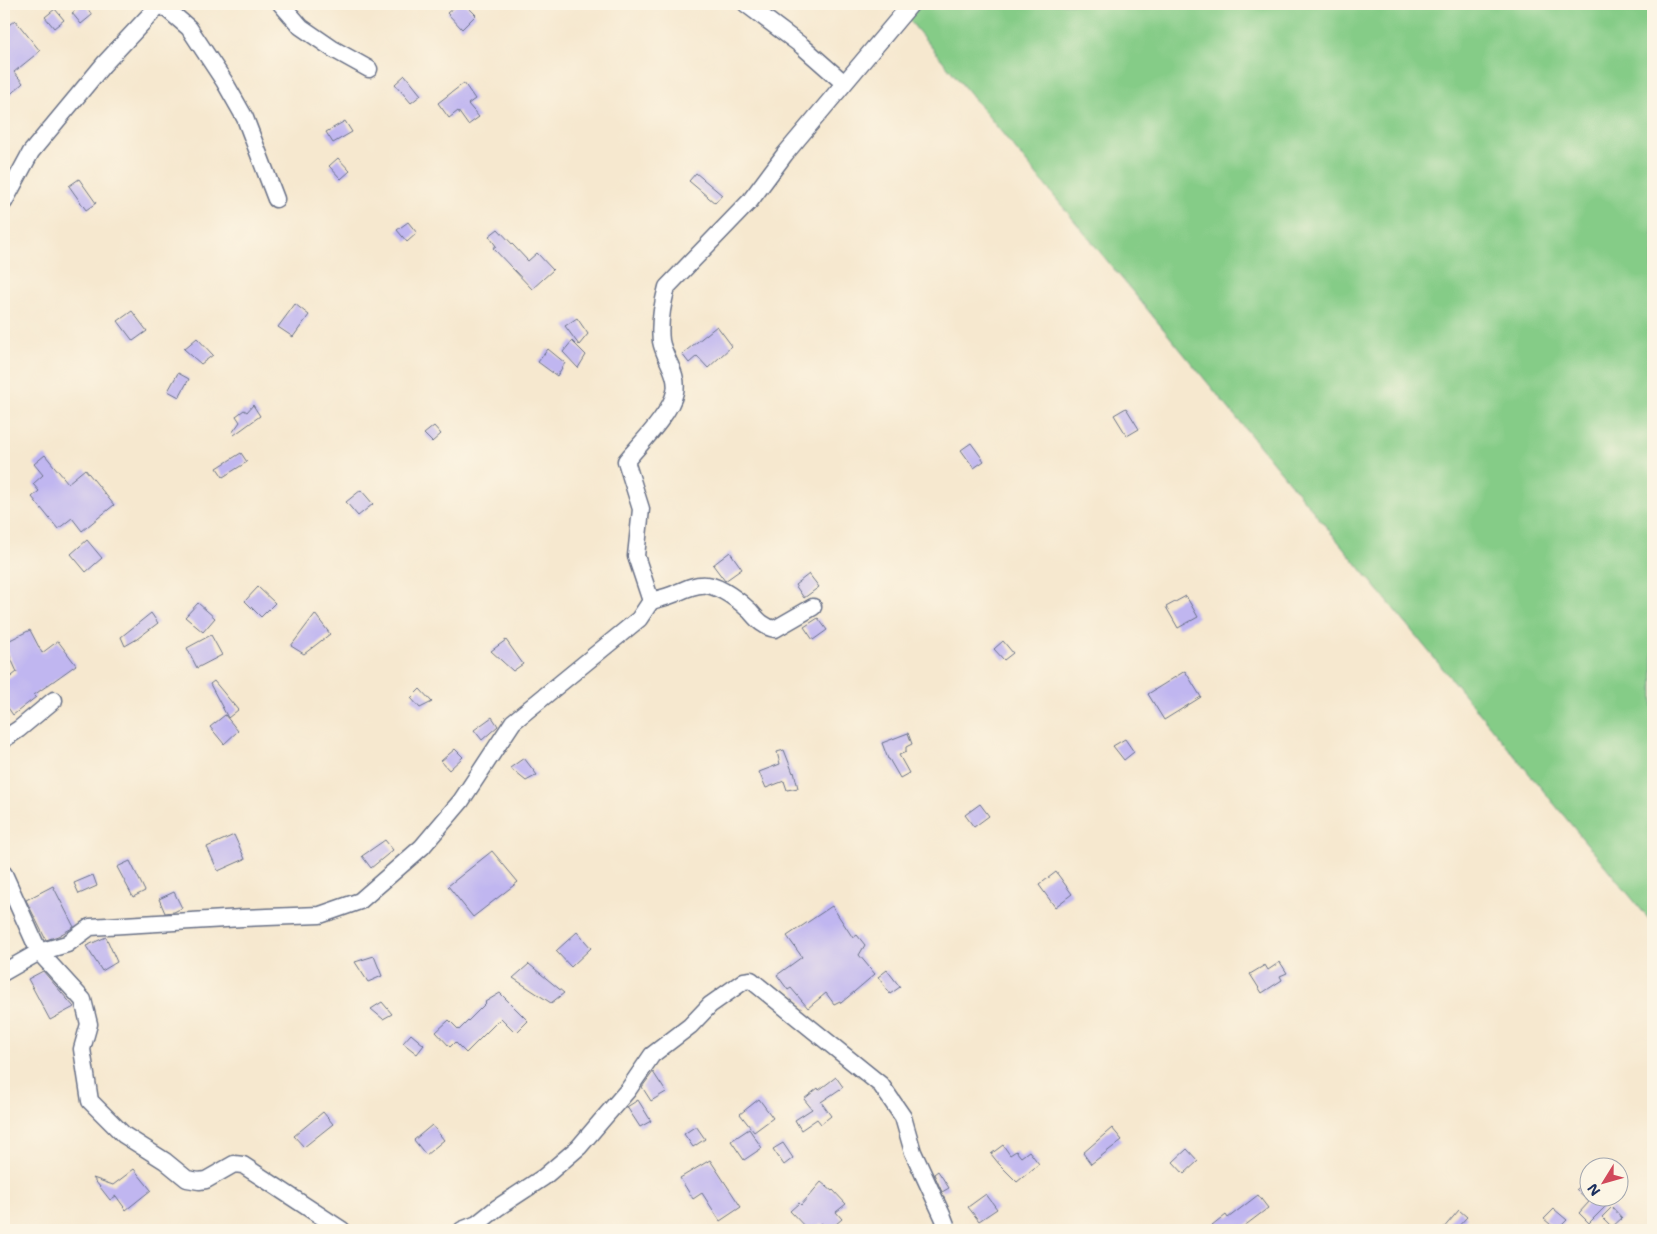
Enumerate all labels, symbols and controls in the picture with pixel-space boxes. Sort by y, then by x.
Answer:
north arrow [1580,1156,1630,1206]
text: N [1583,1180,1604,1200]

